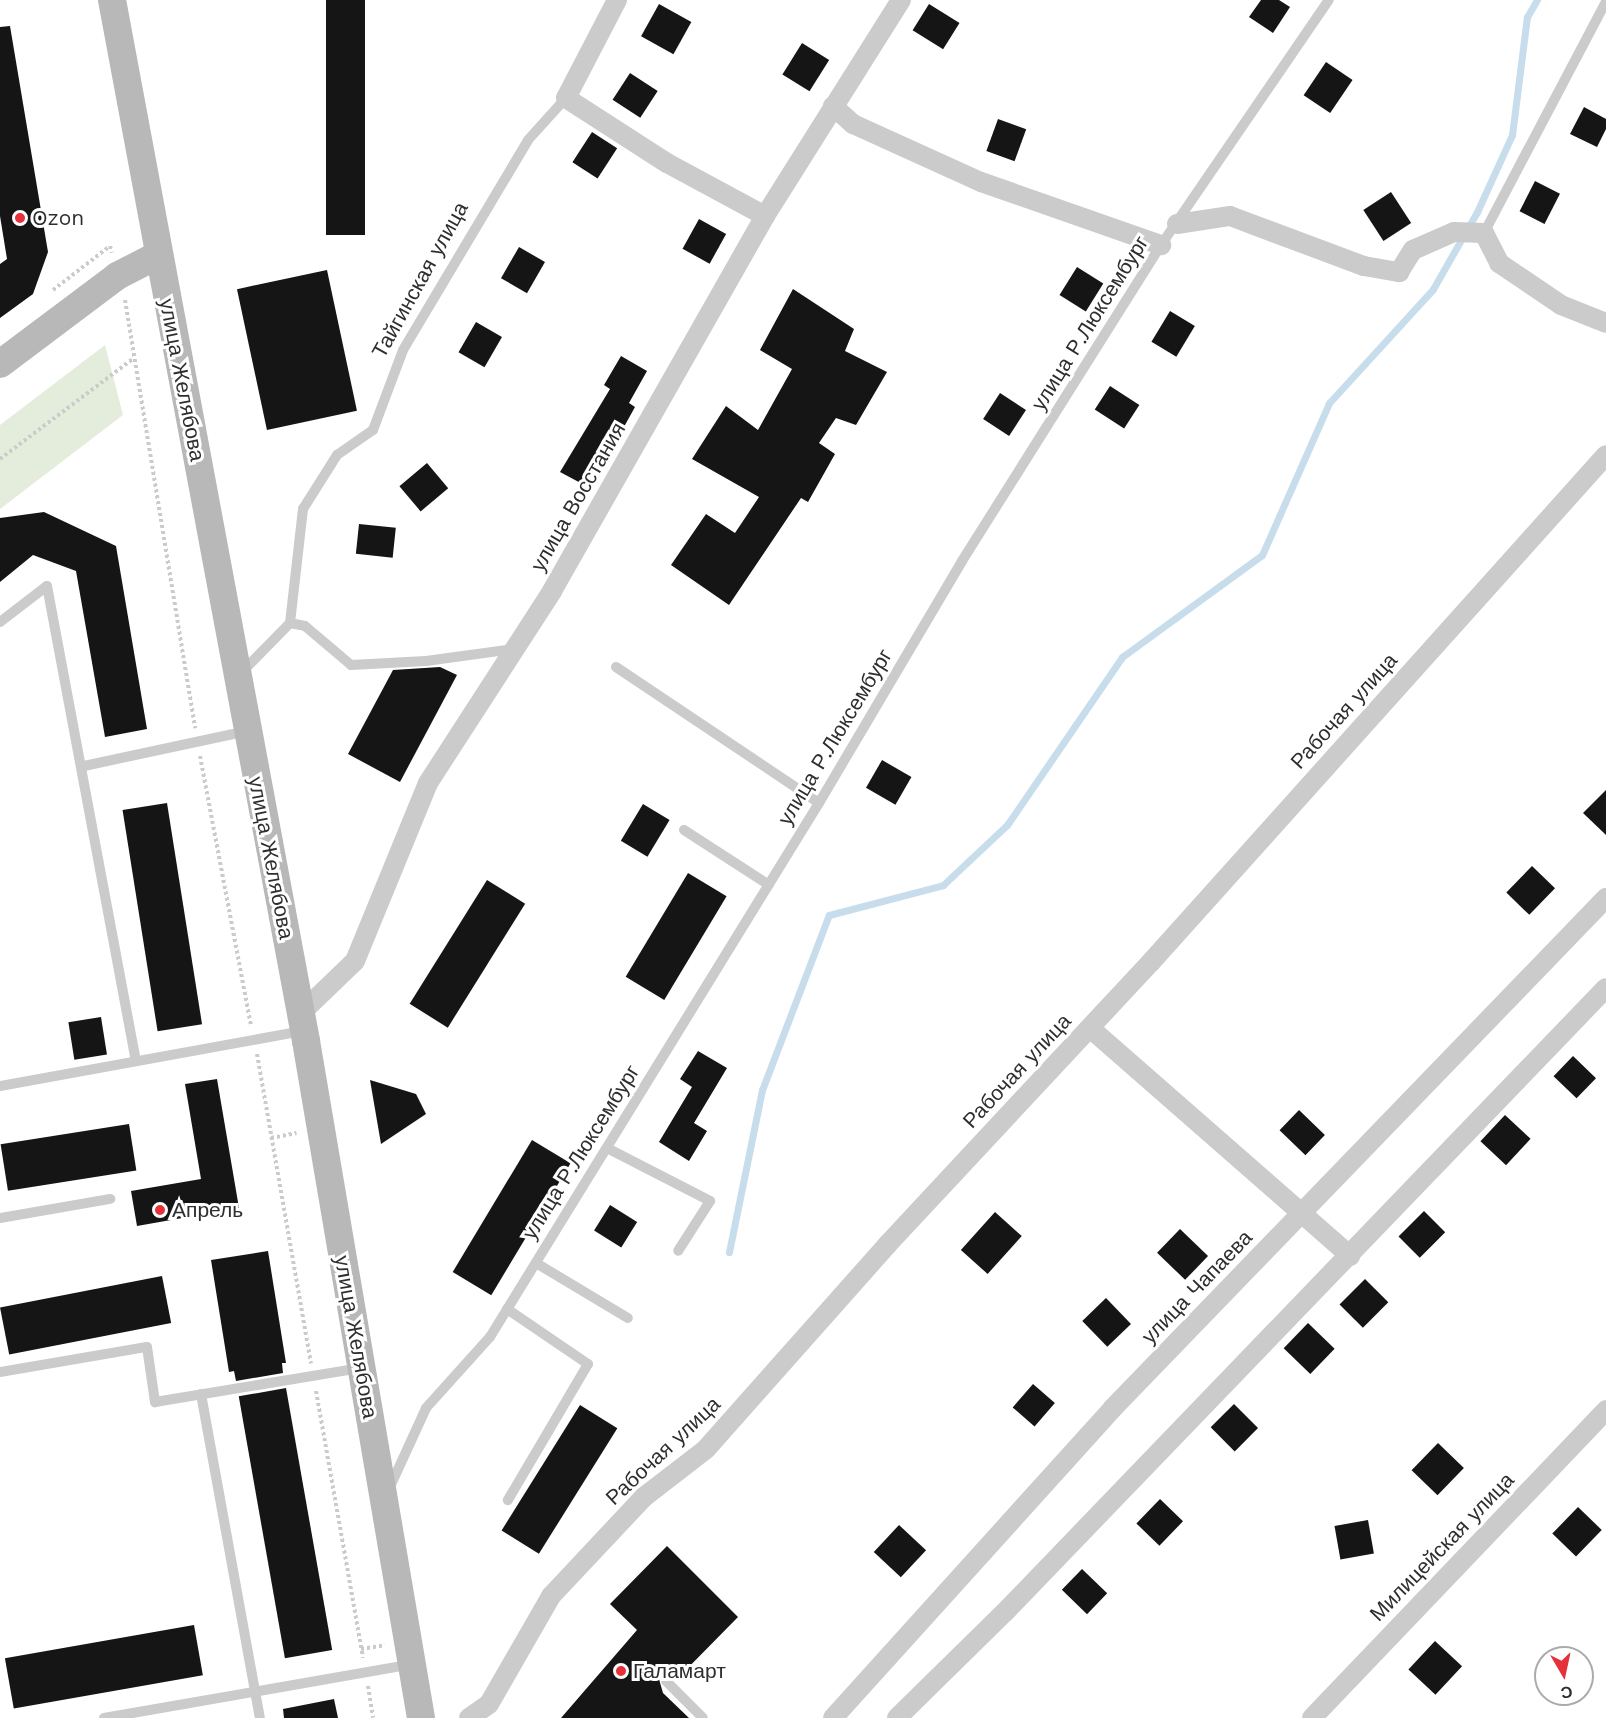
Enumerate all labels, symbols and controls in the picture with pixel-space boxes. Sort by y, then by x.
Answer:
street label: Тайгинская улица [367,198,473,362]
place label: Ozon [32,205,84,231]
marker: Ozon [13,211,27,225]
street label: улица Р.Люксембург [1026,231,1154,415]
street label: улица Желябова [154,297,210,463]
street label: улица Восстания [525,418,631,576]
street label: улица Р.Люксембург [772,644,898,830]
street label: Рабочая улица [1285,648,1403,774]
street label: улица Желябова [243,775,299,941]
street label: Рабочая улица [958,1009,1076,1133]
street label: улица Р.Люксембург [517,1060,645,1244]
place label: Апрель [172,1197,243,1223]
marker: Апрель [153,1203,167,1217]
street label: улица Чапаева [1137,1225,1257,1349]
street label: улица Желябова [329,1254,383,1420]
street label: Рабочая улица [601,1392,725,1510]
street label: Милицейская улица [1365,1468,1519,1626]
north arrow [1534,1646,1594,1706]
place label: Галамарт [633,1658,726,1684]
marker: Галамарт [614,1664,628,1678]
text: С [1559,1682,1574,1703]

